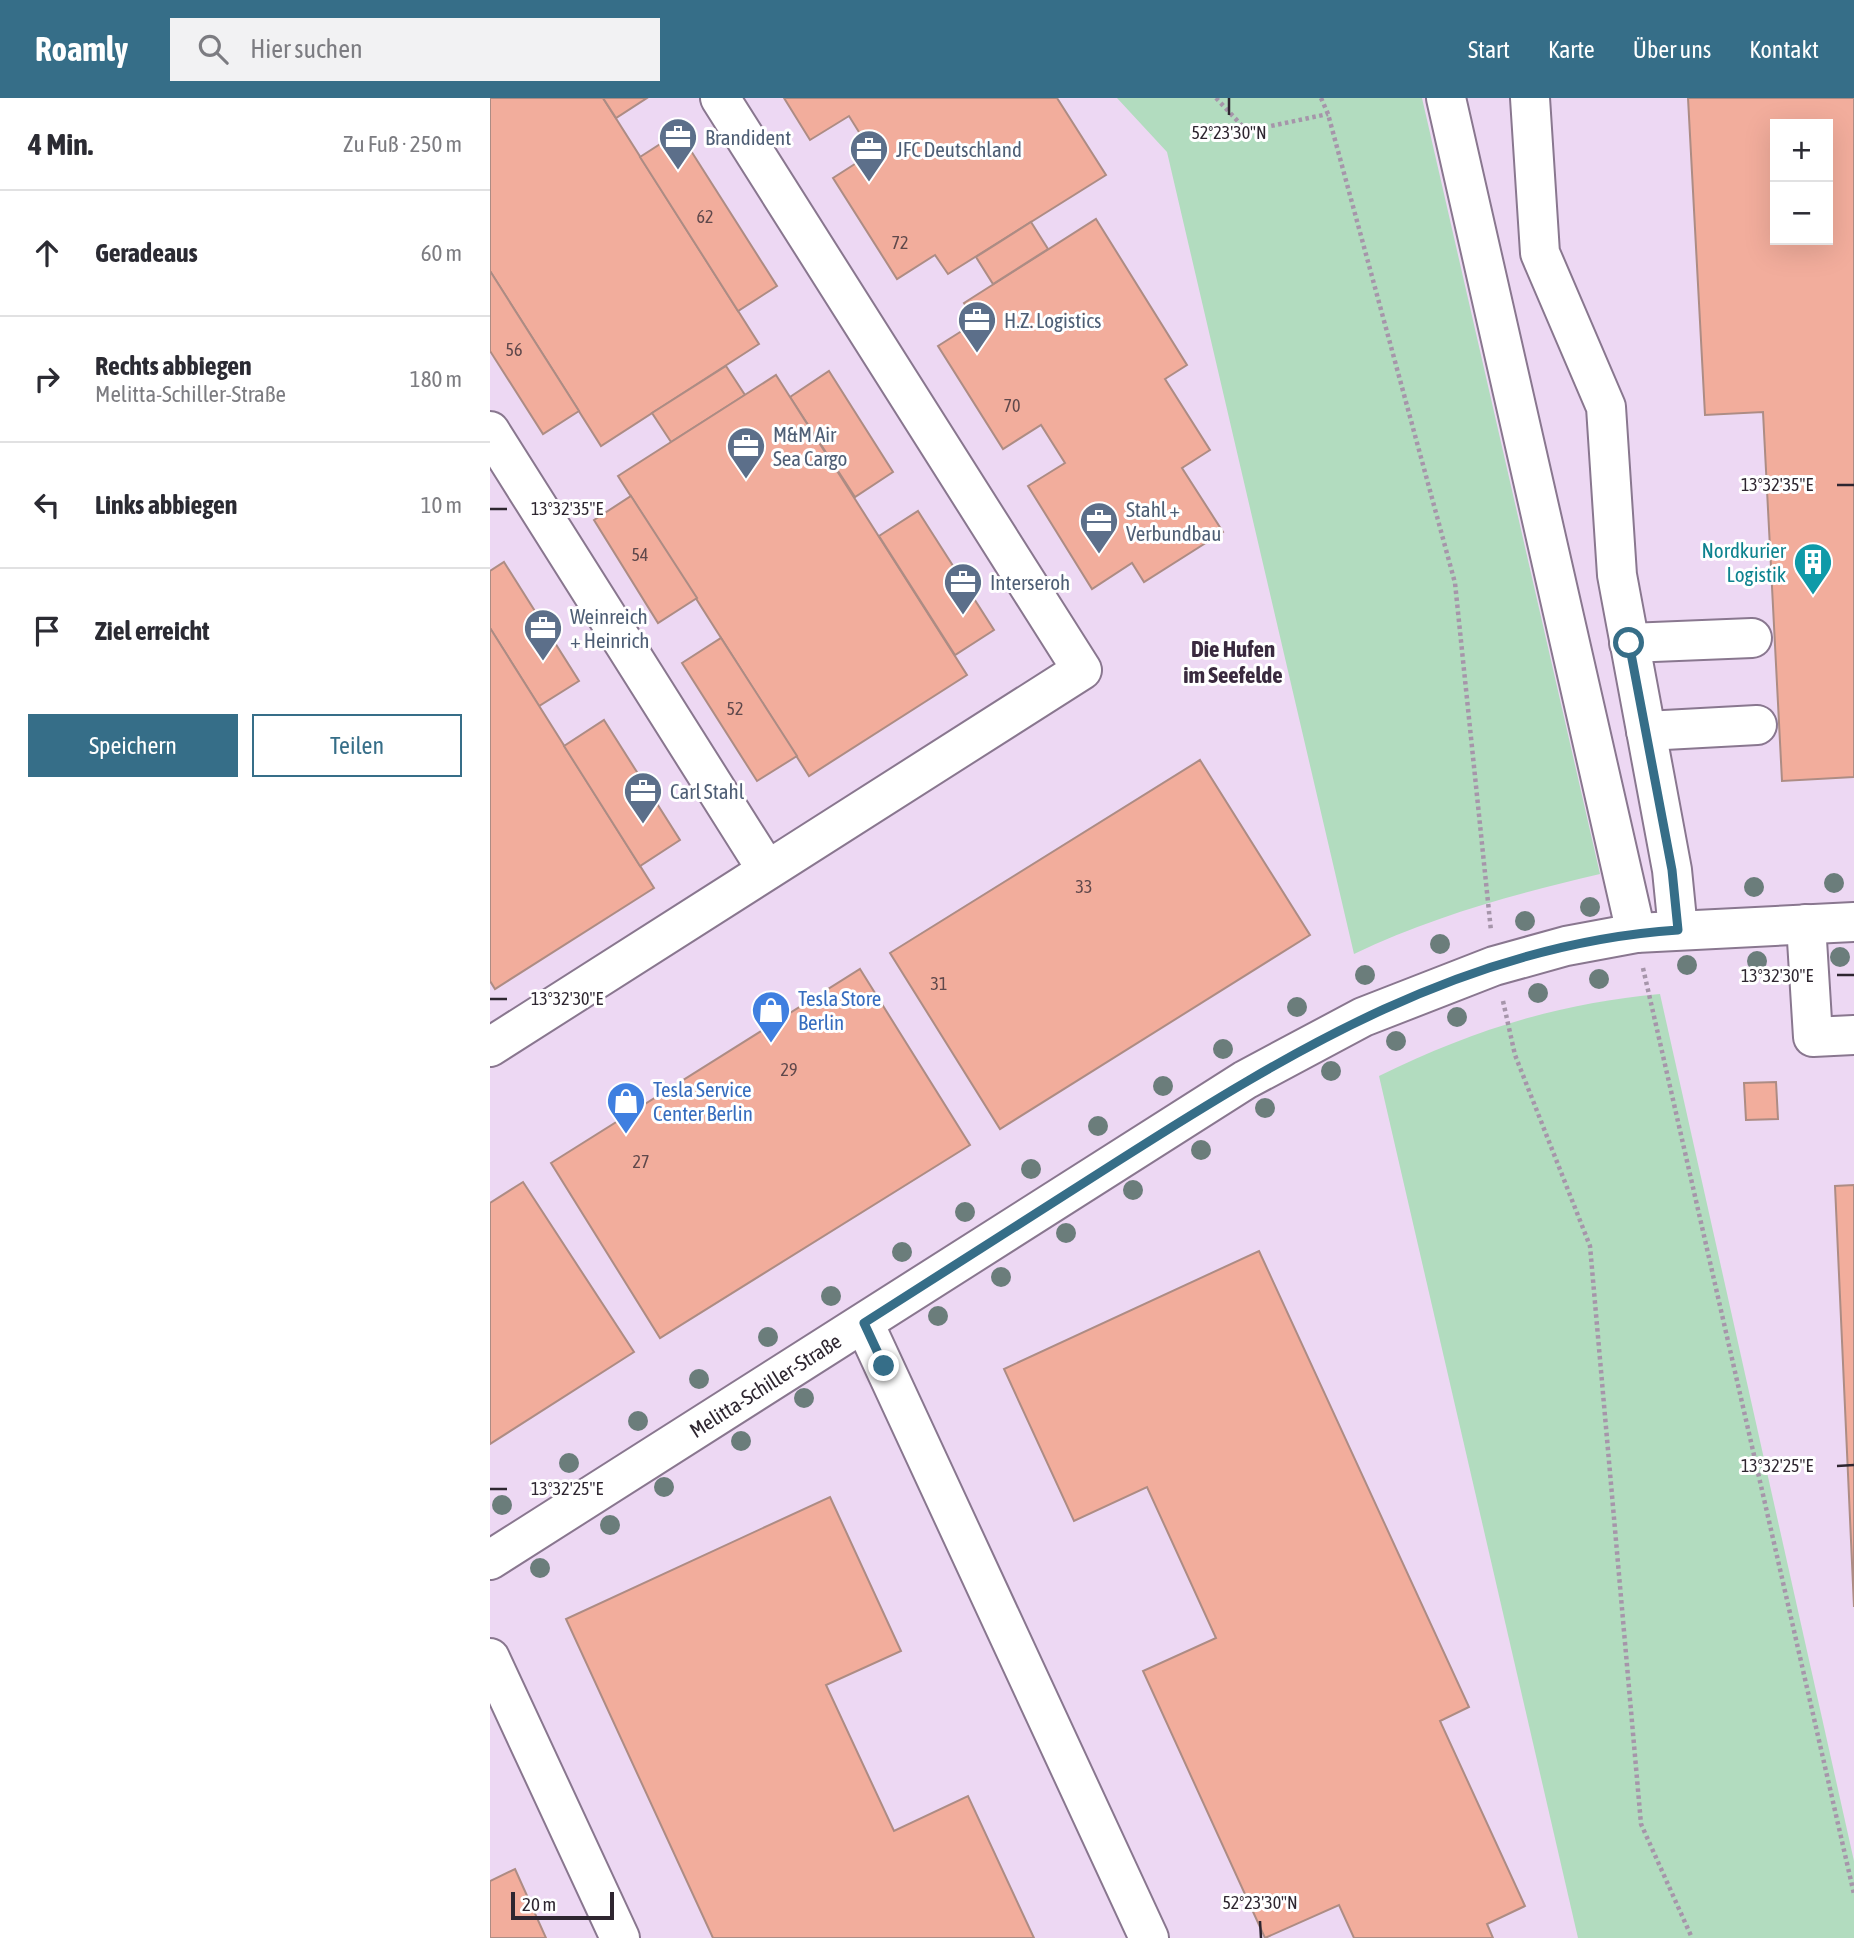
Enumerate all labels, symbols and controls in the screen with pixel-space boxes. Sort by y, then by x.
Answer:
search box [170,18,660,81]
text: Roamly [35,30,128,68]
icon: search [194,30,232,68]
text: Hier suchen [250,34,363,64]
text: Start [1468,36,1510,63]
text: Karte [1548,36,1595,63]
text: Über uns [1633,36,1711,63]
text: Kontakt [1749,36,1819,63]
office icon: Brandident [657,116,699,171]
map controls [1770,119,1833,245]
button: + [1770,119,1833,182]
text: 52°23'30"N [1191,122,1267,143]
place label: Brandident [705,125,791,149]
text: 4 Min. [28,127,93,161]
office icon: JFC Deutschland [848,128,890,183]
text: Zu Fuß · 250 m [343,131,462,157]
place label: JFC Deutschland [896,137,1022,161]
button: − [1770,182,1833,245]
house number: 62 [697,206,713,227]
house number: 72 [892,232,908,253]
icon: ahead [28,234,66,272]
text: Geradeaus [95,238,198,268]
text: 60 m [421,240,462,266]
office icon: H.Z. Logistics [956,299,998,354]
place label: H.Z. Logistics [1004,308,1101,332]
house number: 56 [506,339,522,360]
text: Rechts abbiegen [95,351,252,381]
icon: right [28,360,66,398]
text: 180 m [410,366,462,392]
text: Melitta-Schiller-Straße [95,381,286,407]
house number: 70 [1004,395,1020,416]
place label: M&M Air Sea Cargo [773,422,847,470]
office icon: M&M Air Sea Cargo [725,425,767,480]
text: 13°32'35"E [1741,474,1813,495]
icon: left [28,486,66,524]
text: Links abbiegen [95,490,237,520]
text: 10 m [421,492,462,518]
place label: Stahl + Verbundbau [1126,497,1222,545]
text: 13°32'35"E [531,498,603,519]
office icon: Stahl + Verbundbau [1078,500,1120,555]
place label: Nordkurier Logistik [1701,538,1787,586]
building icon: Nordkurier Logistik [1792,541,1834,596]
house number: 54 [632,544,648,565]
office icon: Interseroh [942,561,984,616]
place label: Interseroh [990,570,1070,594]
place label: Weinreich + Heinrich [570,604,650,652]
office icon: Weinreich + Heinrich [522,607,564,662]
icon: arrive [28,612,66,650]
text: Ziel erreicht [95,616,210,646]
route start [1613,627,1644,658]
district label: Die Hufen im Seefelde [1183,636,1283,688]
house number: 52 [727,698,743,719]
button: Speichern [28,714,238,777]
button: Teilen [252,714,462,777]
office icon: Carl Stahl [622,770,664,825]
place label: Carl Stahl [670,779,745,803]
house number: 33 [1076,876,1092,897]
text: 13°32'30"E [1741,965,1813,986]
house number: 31 [931,973,947,994]
place label: Tesla Store Berlin [798,986,881,1034]
text: 13°32'30"E [531,988,603,1009]
shop icon: Tesla Store Berlin [750,989,792,1044]
house number: 29 [781,1059,797,1080]
place label: Tesla Service Center Berlin [653,1077,753,1125]
shop icon: Tesla Service Center Berlin [605,1080,647,1135]
house number: 27 [633,1151,649,1172]
street label: Melitta-Schiller-Straße [685,1328,845,1442]
route end [868,1350,899,1381]
text: 13°32'25"E [1741,1455,1813,1476]
text: 13°32'25"E [531,1478,603,1499]
scale bar [511,1889,614,1921]
text: 52°23'30"N [1222,1892,1298,1913]
text: 20 m [522,1893,556,1915]

